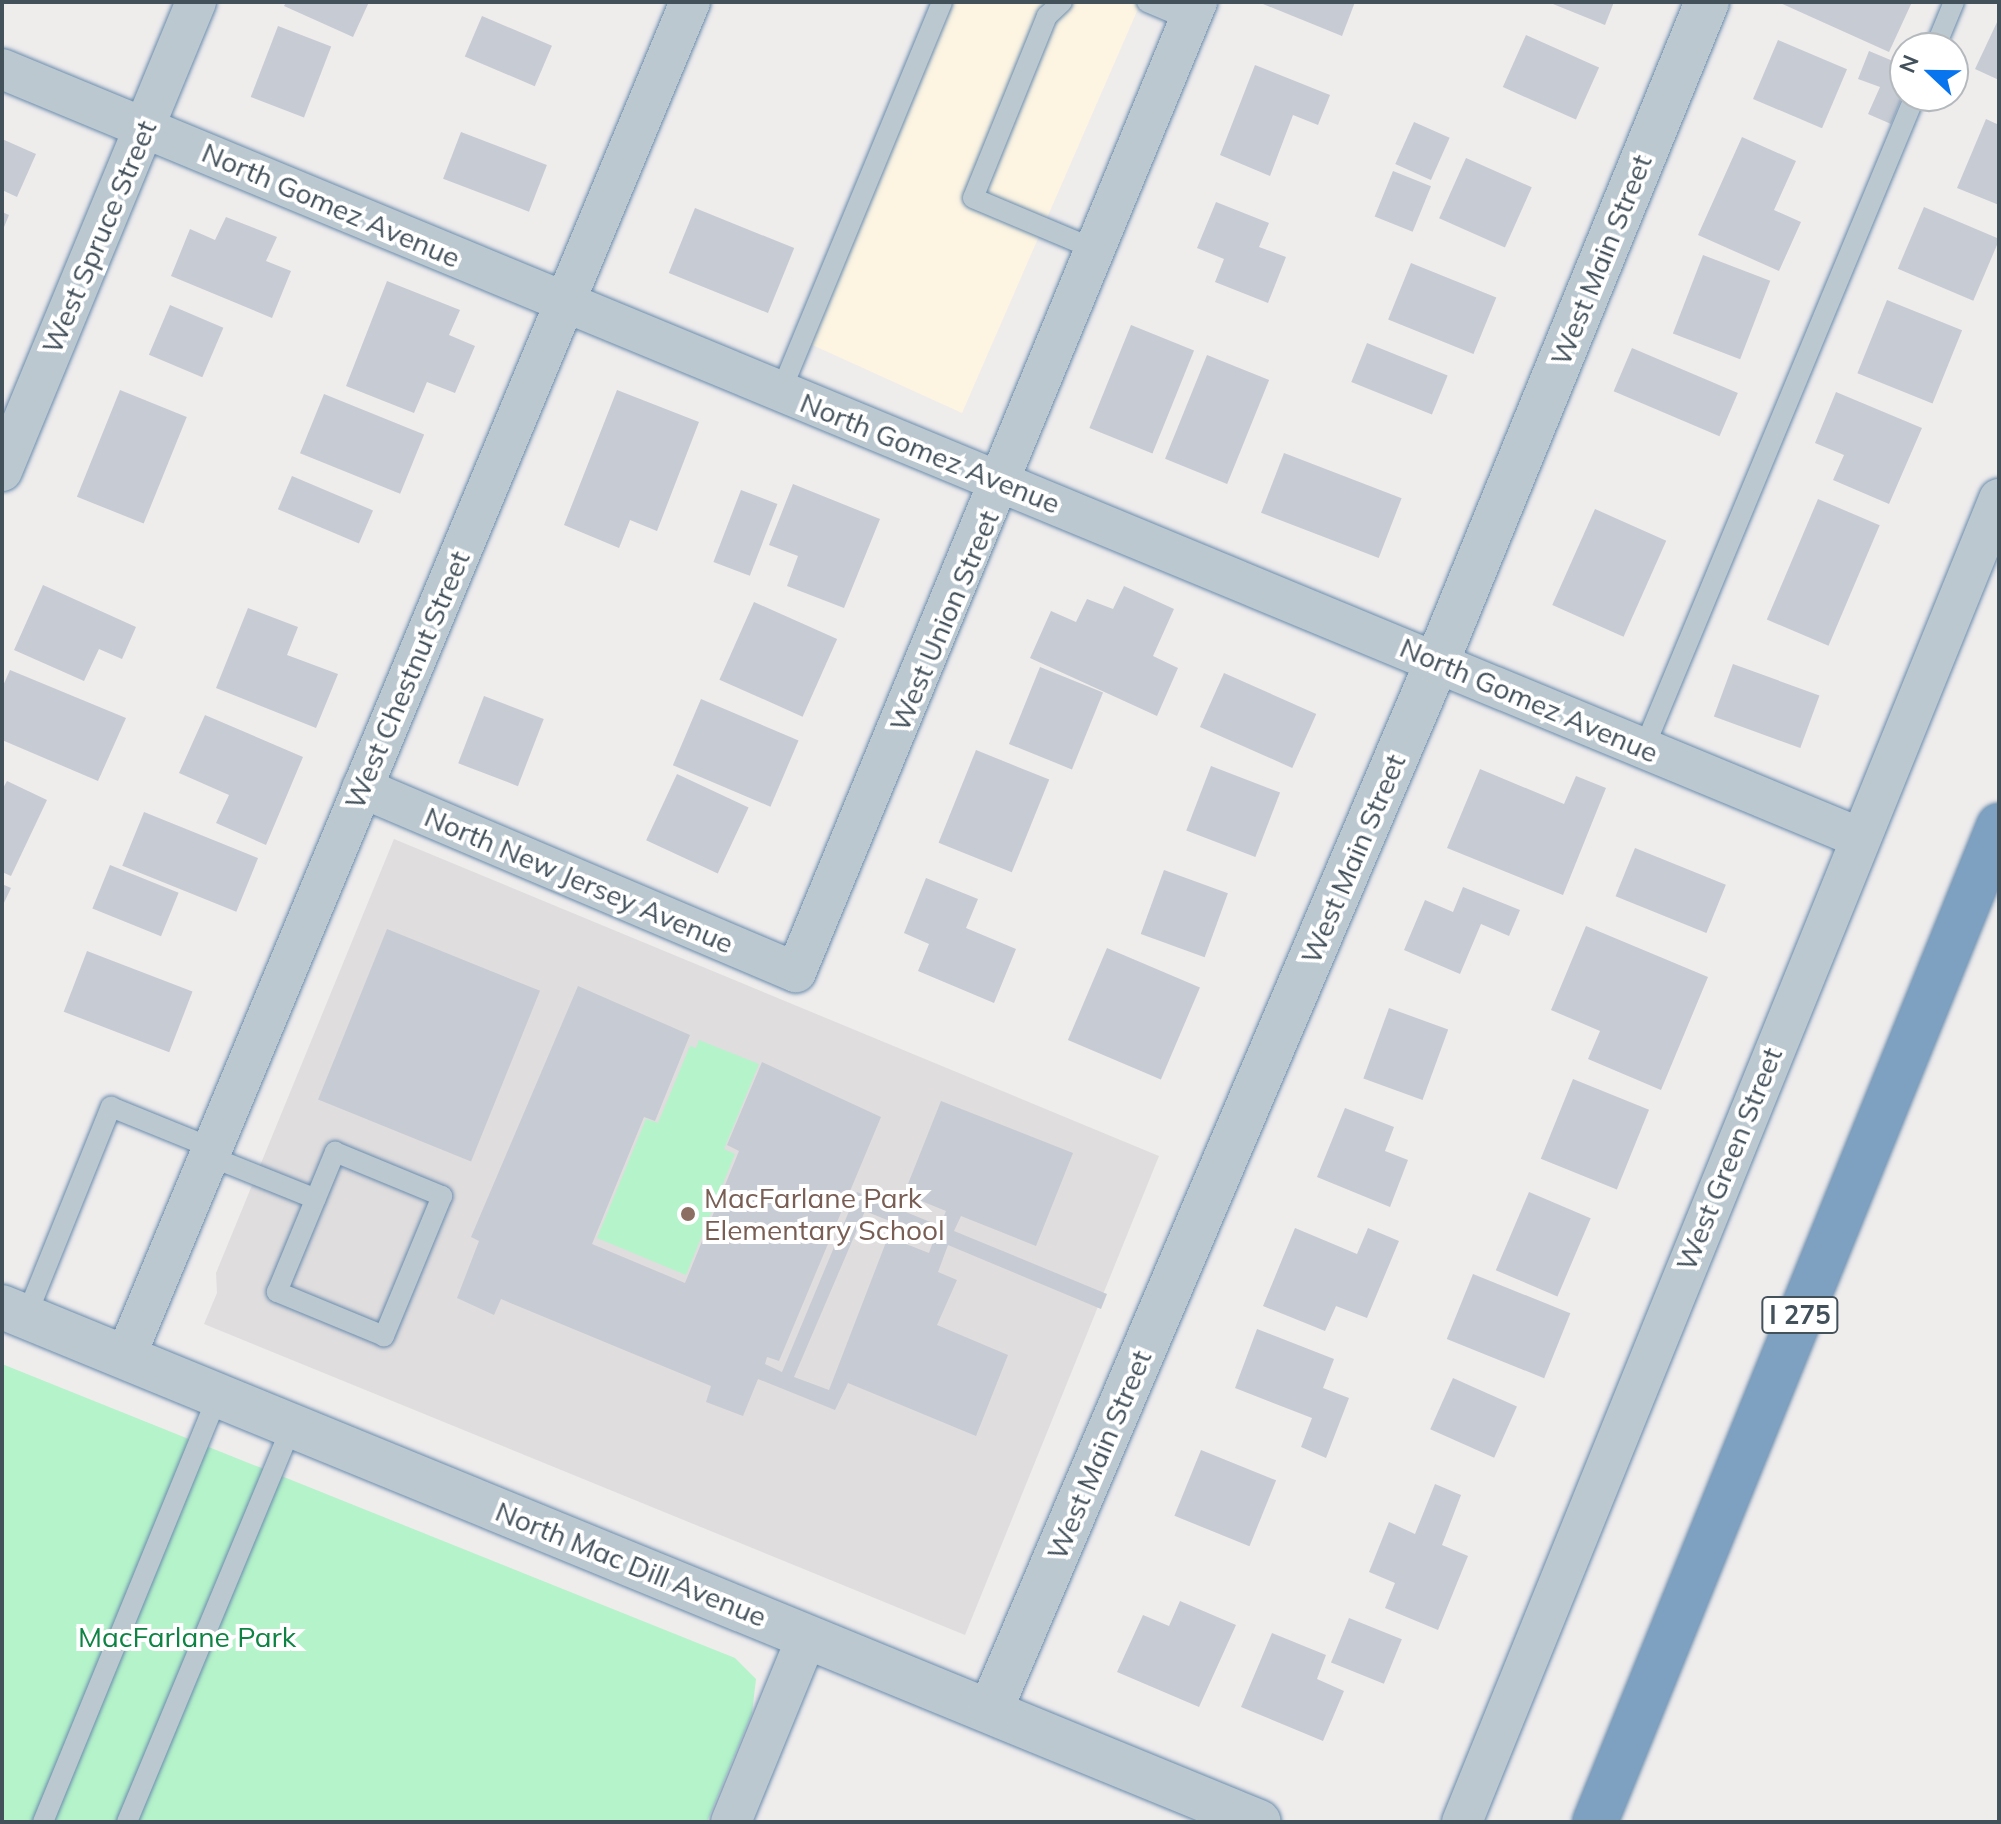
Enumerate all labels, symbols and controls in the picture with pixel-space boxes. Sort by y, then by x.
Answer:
north arrow [1889,32,1969,112]
text: N [1893,51,1925,77]
street label: West Spruce Street [35,116,163,358]
street label: North Gomez Avenue [197,135,465,275]
street label: West Main Street [1543,150,1659,370]
street label: North Gomez Avenue [795,386,1065,520]
street label: West Union Street [882,506,1006,736]
street label: West Chestnut Street [337,546,477,814]
street label: North Gomez Avenue [1395,630,1663,770]
street label: West Main Street [1294,749,1412,969]
street label: North New Jersey Avenue [420,800,738,960]
street label: West Green Street [1669,1043,1789,1275]
place label: MacFarlane Park Elementary School [704,1181,945,1247]
marker: MacFarlane Park Elementary School [679,1205,697,1223]
road number: I 275 [1760,1293,1840,1337]
street label: West Main Street [1040,1345,1158,1565]
street label: North Mac Dill Avenue [491,1494,771,1634]
park label: MacFarlane Park [78,1620,296,1654]

